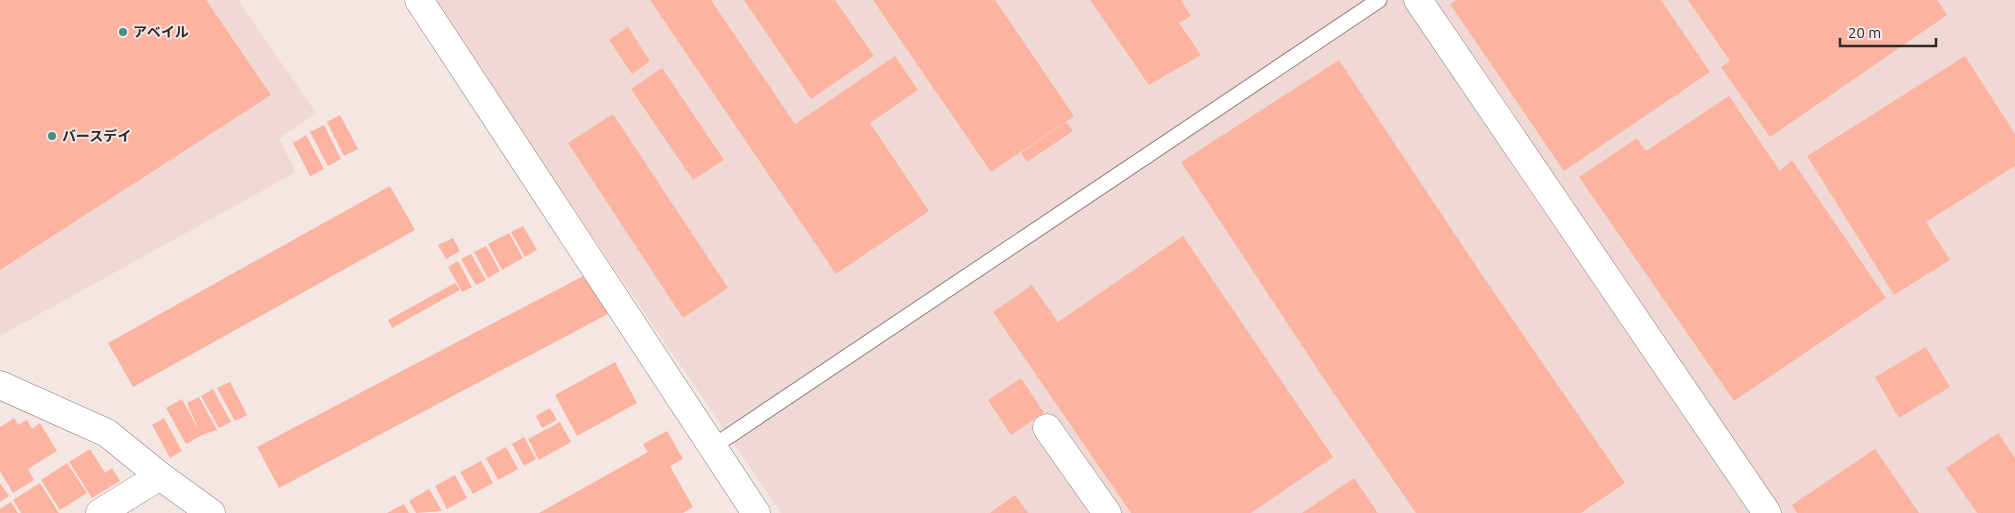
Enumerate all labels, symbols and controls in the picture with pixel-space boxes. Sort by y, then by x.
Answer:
scale bar [1840,15,1936,47]
place label: アベイル [133,24,189,40]
text: 20 m [1848,24,1881,41]
marker: アベイル [117,26,129,38]
place label: バースデイ [62,128,131,144]
marker: バースデイ [46,130,58,142]

